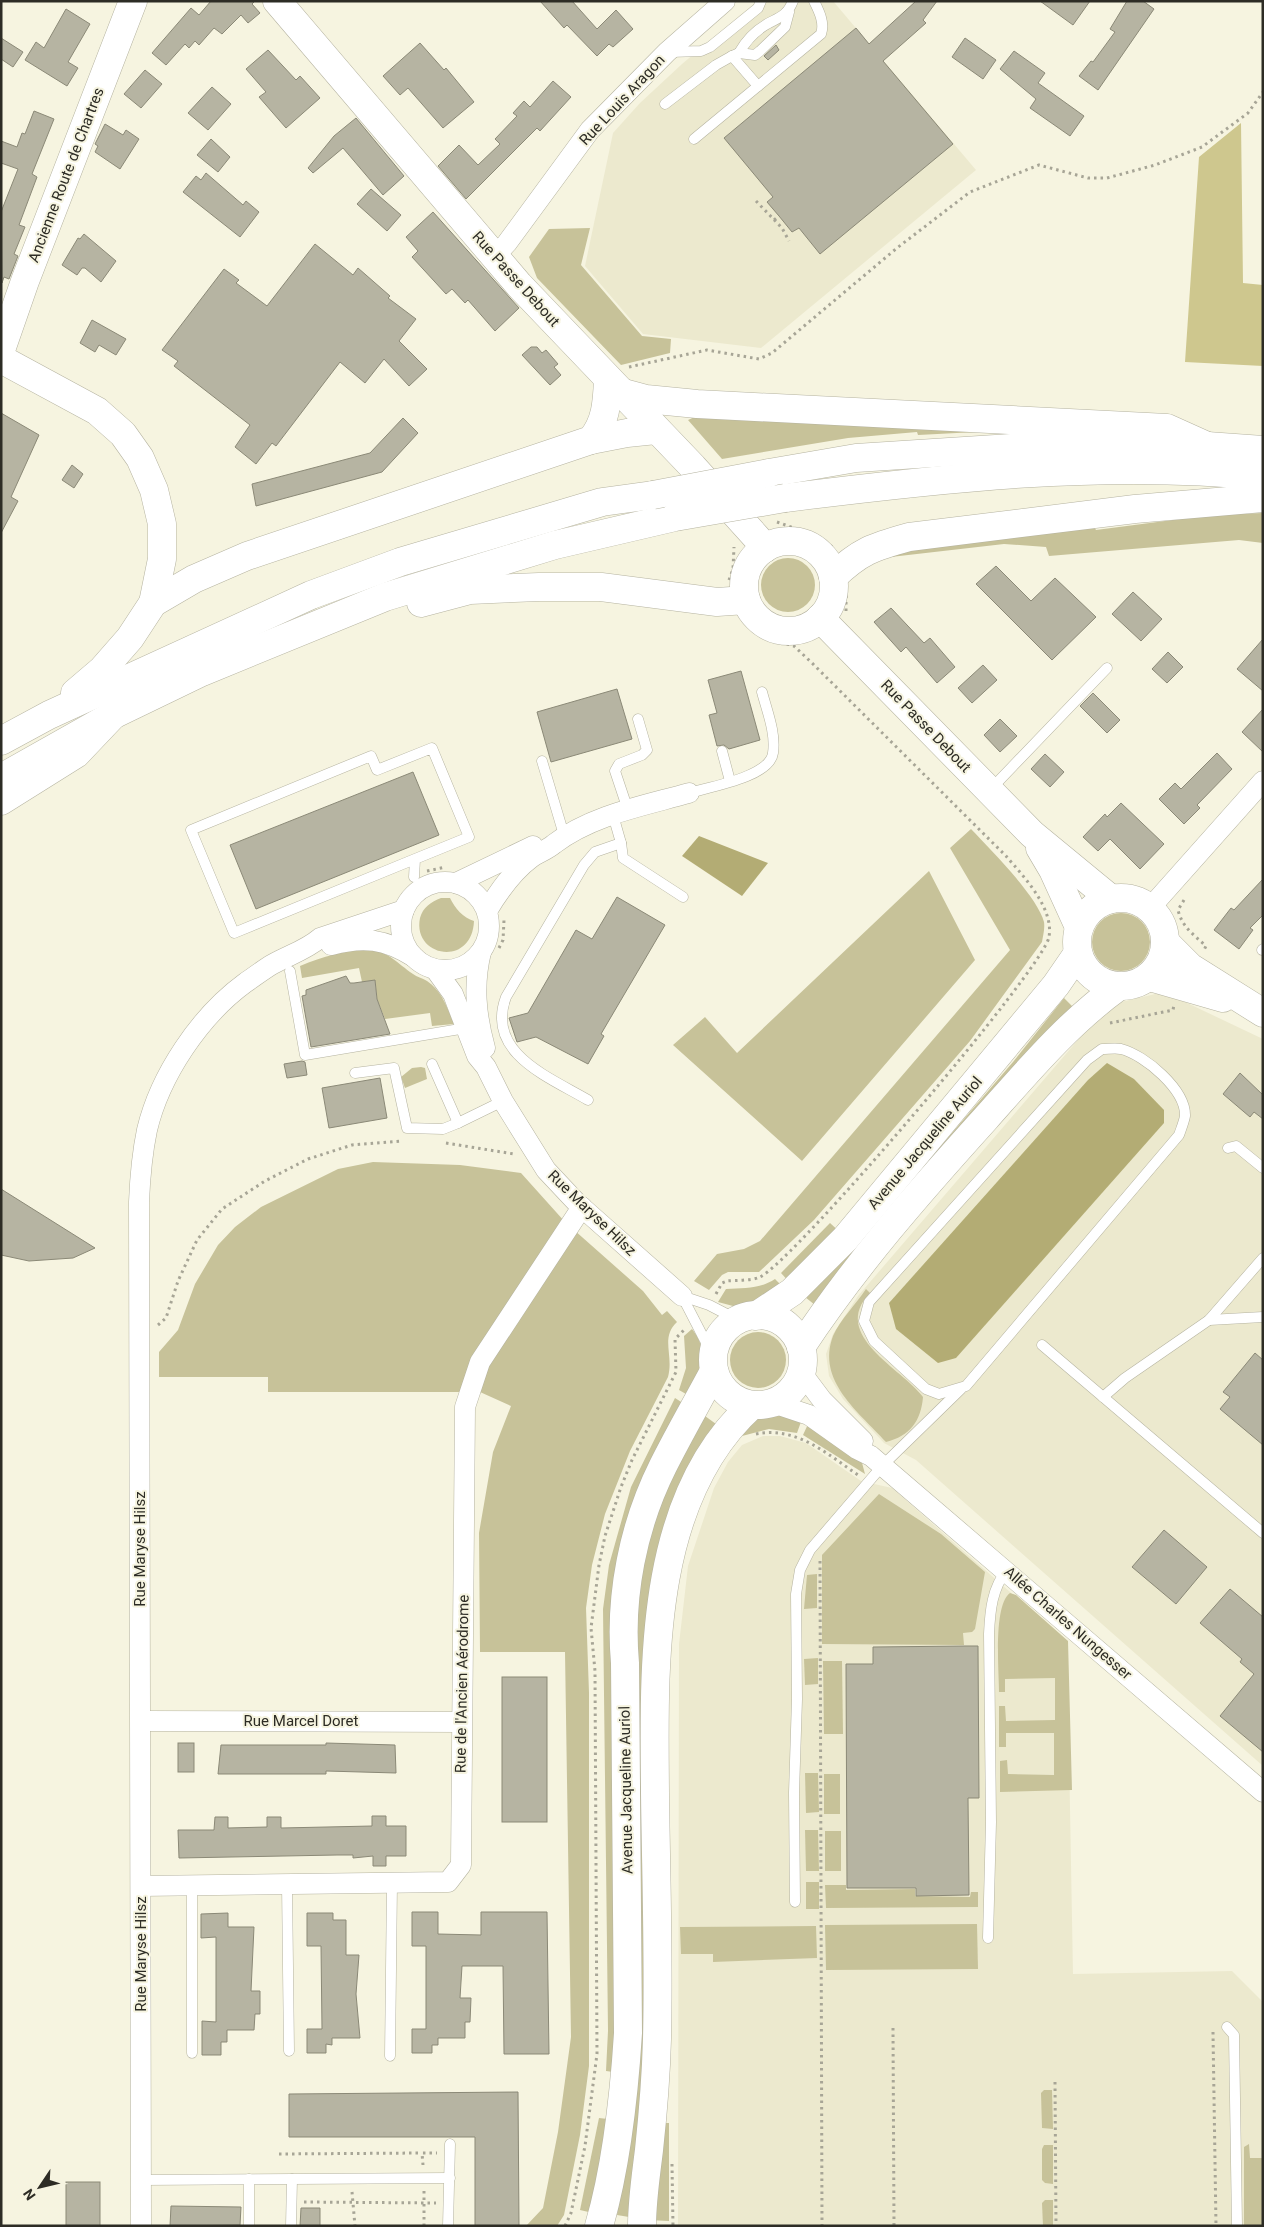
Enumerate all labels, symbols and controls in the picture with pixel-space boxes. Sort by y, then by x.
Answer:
street label: Rue Louis Aragon [575,51,669,149]
street label: Ancienne Route de Chartres [24,85,108,265]
street label: Rue Passe Debout [469,228,564,330]
street label: Rue Passe Debout [877,676,975,776]
street label: Avenue Jacqueline Auriol [864,1073,986,1213]
street label: Rue Maryse Hilsz [544,1166,640,1260]
street label: Rue Maryse Hilsz [131,1491,149,1607]
street label: Allée Charles Nungesser [1001,1563,1135,1683]
street label: Rue de l'Ancien Aérodrome [451,1595,473,1773]
street label: Avenue Jacqueline Auriol [616,1706,636,1874]
street label: Rue Marcel Doret [244,1712,358,1730]
street label: Rue Maryse Hilsz [132,1896,150,2012]
north arrow [15,2162,65,2212]
text: N [20,2186,39,2203]

